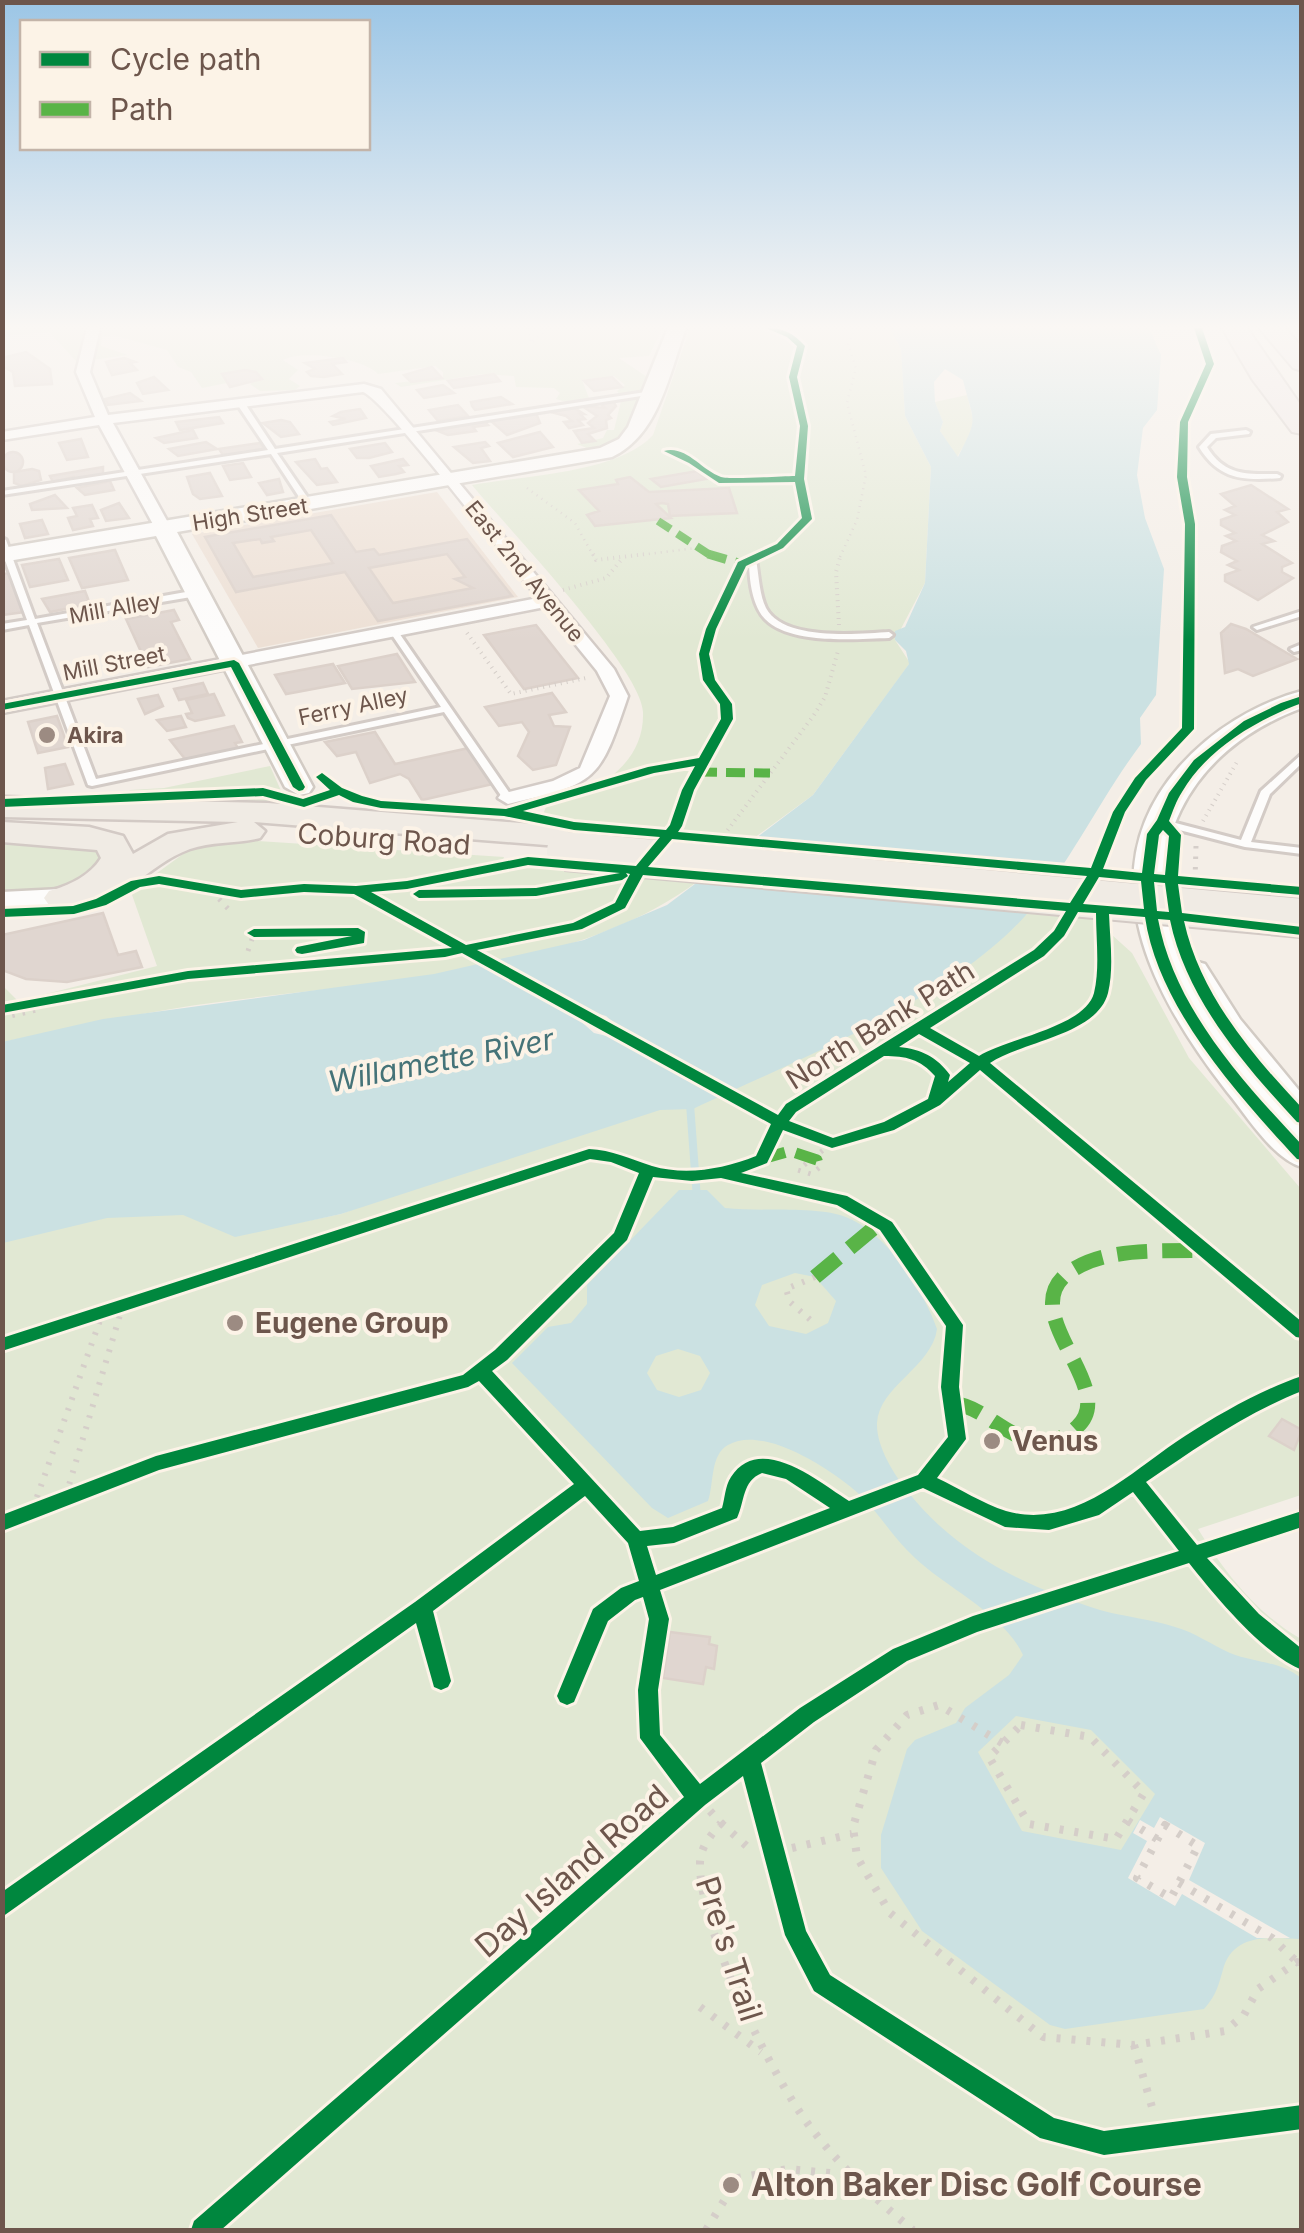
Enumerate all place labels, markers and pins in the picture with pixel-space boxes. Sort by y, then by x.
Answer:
place label: Akira [67,722,124,748]
marker: Akira [36,724,58,746]
place label: Eugene Group [255,1306,449,1340]
marker: Eugene Group [224,1312,246,1334]
place label: Venus [1012,1424,1098,1458]
marker: Venus [981,1430,1003,1452]
place label: Alton Baker Disc Golf Course [751,2165,1202,2204]
marker: Alton Baker Disc Golf Course [720,2174,742,2196]

